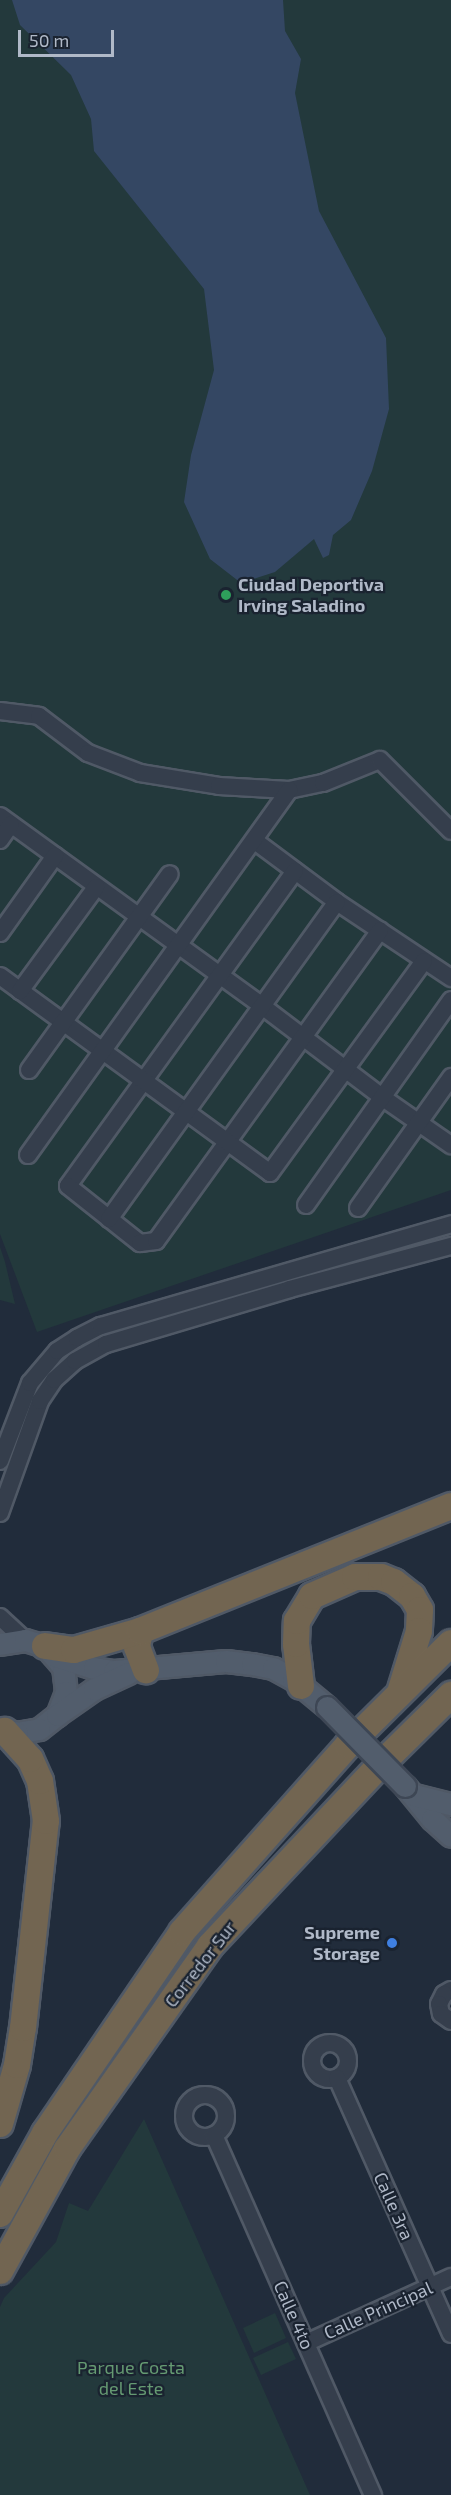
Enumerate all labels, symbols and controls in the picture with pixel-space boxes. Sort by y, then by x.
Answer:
scale bar [21,18,117,56]
text: 50 m [29,29,69,51]
place label: Ciudad Deportiva Irving Saladino [238,574,384,616]
marker: Ciudad Deportiva Irving Saladino [219,588,233,602]
street label: Corredor Sur [160,1916,240,2012]
place label: Supreme Storage [304,1922,380,1964]
marker: Supreme Storage [385,1936,399,1950]
street label: Calle 3ra [370,2169,418,2243]
street label: Calle 4to [269,2277,319,2353]
street label: Calle Principal [321,2277,435,2343]
park label: Parque Costa del Este [77,2357,185,2400]

